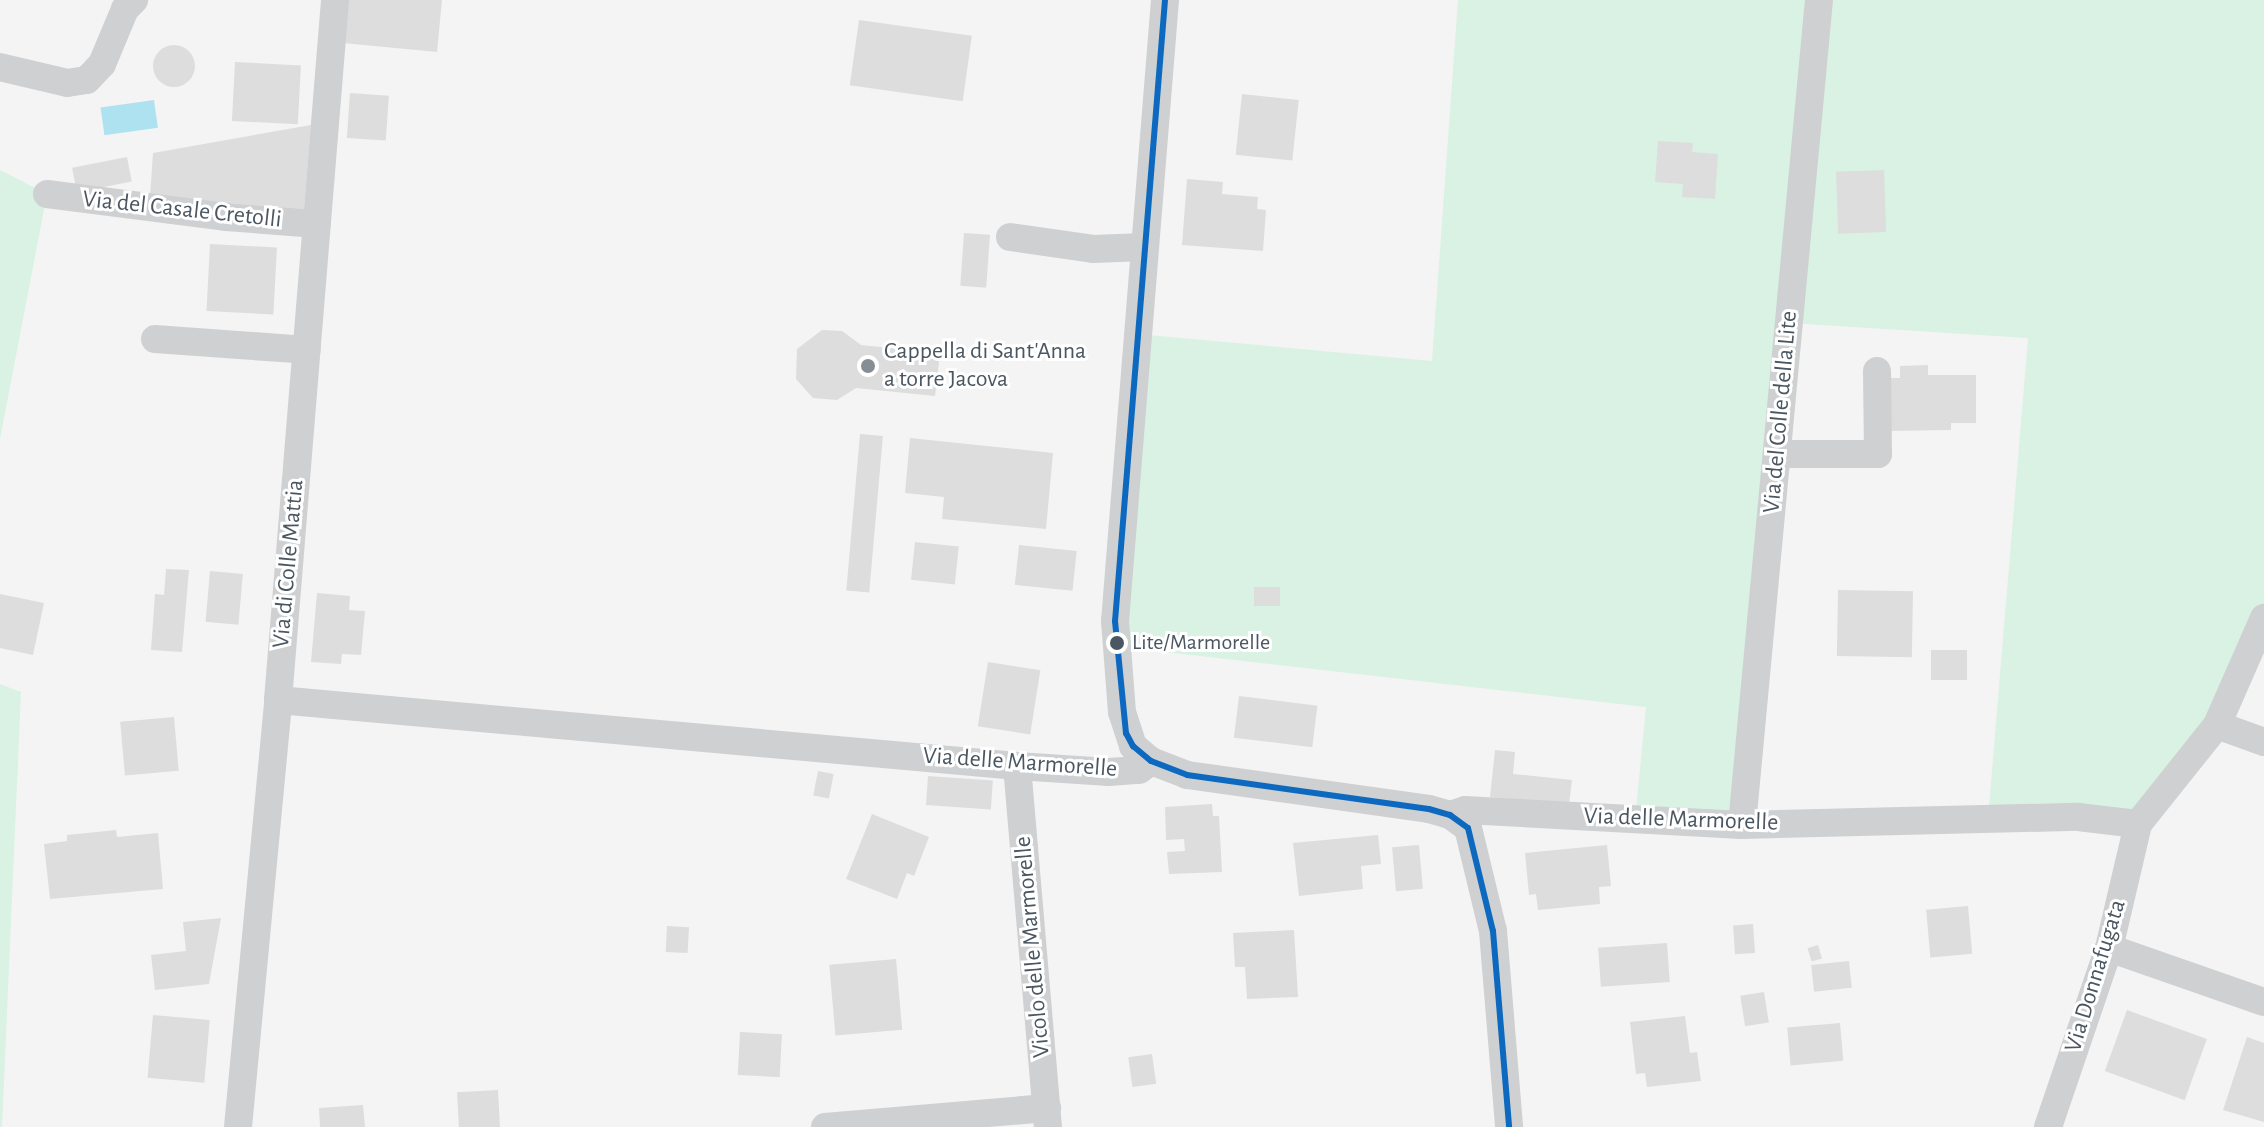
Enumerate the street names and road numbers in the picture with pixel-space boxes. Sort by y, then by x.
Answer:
street label: Via del Casale Cretolli [81,185,283,235]
street label: Via del Colle della Lite [1758,310,1804,514]
street label: Via di Colle Mattia [267,478,311,650]
street label: Via delle Marmorelle [922,742,1118,784]
street label: Via delle Marmorelle [1583,802,1779,838]
street label: Vicolo delle Marmorelle [1009,835,1057,1059]
street label: Via Donnafugata [2059,896,2133,1056]

